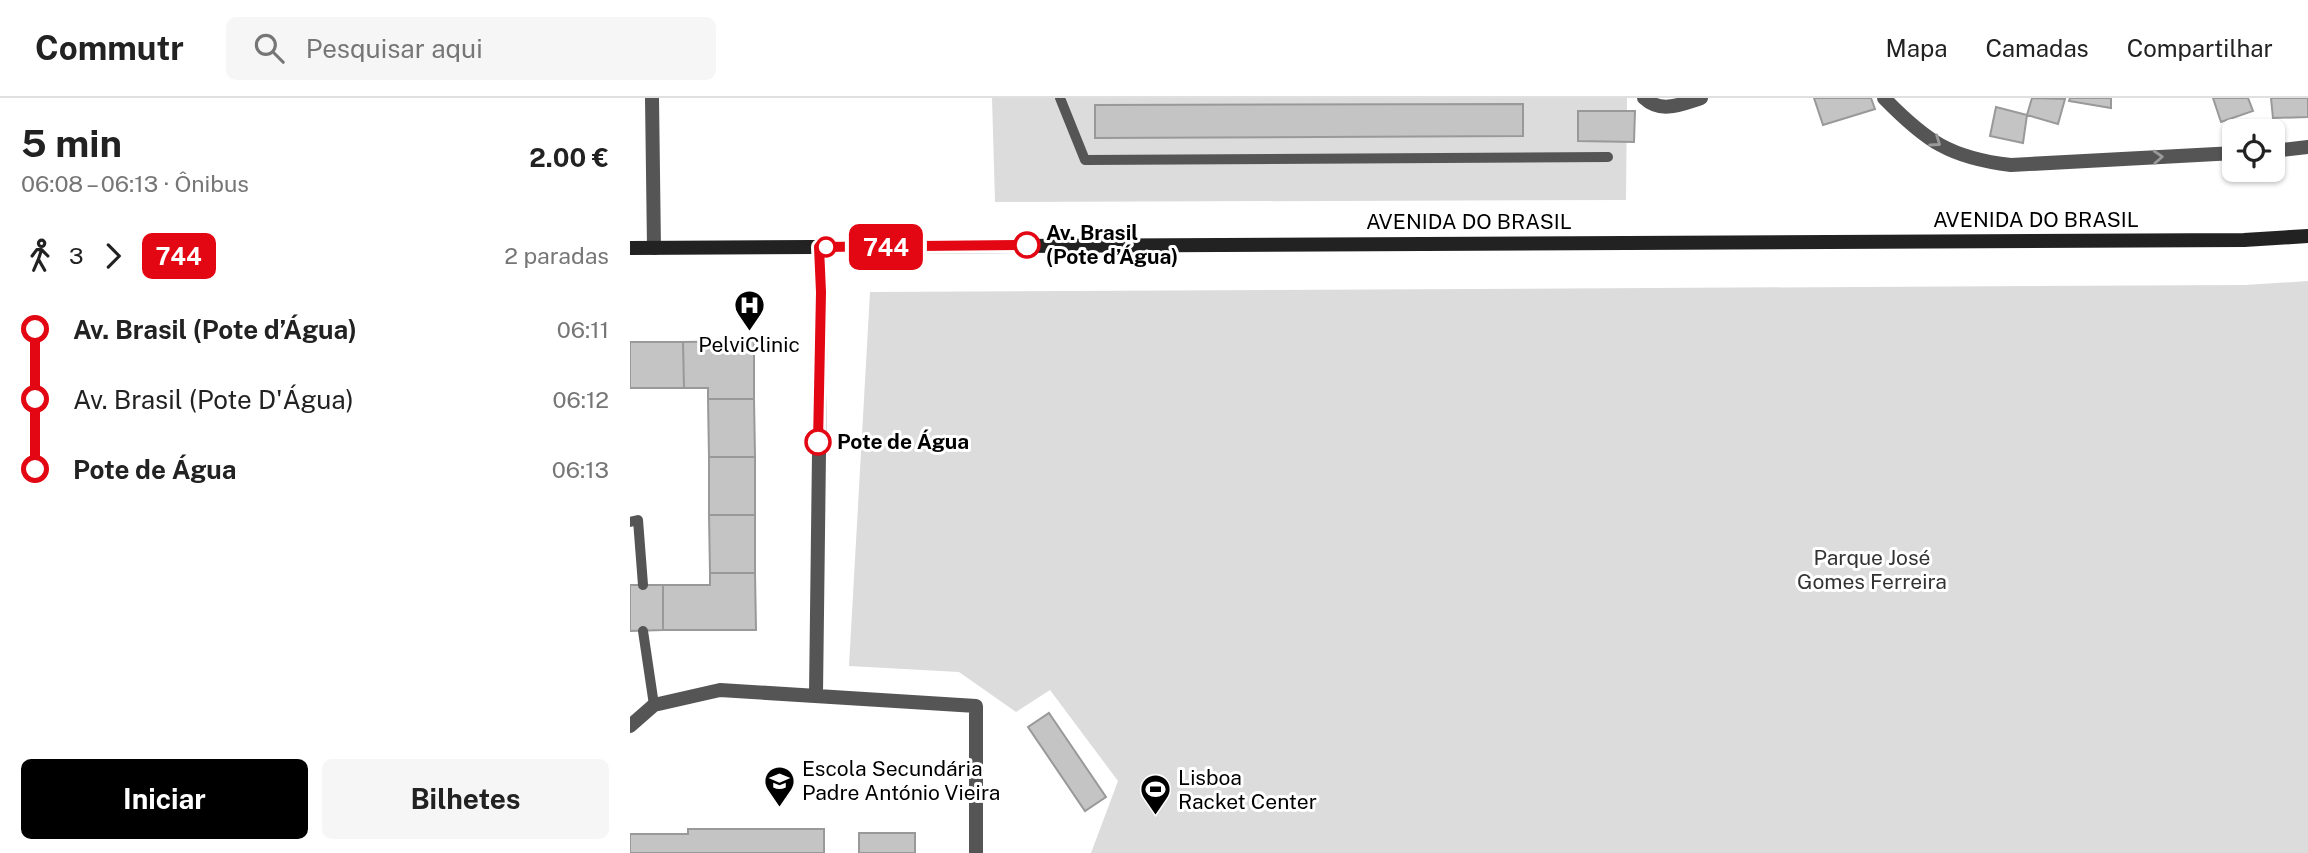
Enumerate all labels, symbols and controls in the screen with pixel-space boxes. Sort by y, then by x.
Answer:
search box [226,17,716,80]
text: Commutr [35,29,184,67]
icon: search [250,29,288,67]
text: Pesquisar aqui [306,33,483,64]
text: Mapa [1886,34,1947,62]
text: Camadas [1985,34,2089,62]
text: Compartilhar [2127,34,2273,62]
map controls [2222,119,2285,182]
button: locate [2222,119,2285,182]
text: 5 min [21,121,122,166]
one-way arrow [1928,134,1941,146]
text: 2.00 € [529,142,609,173]
one-way arrow [2153,149,2164,164]
text: 06:08 – 06:13 · Ônibus [21,170,249,197]
street label: AVENIDA DO BRASIL [1933,207,2139,232]
street label: AVENIDA DO BRASIL [1366,209,1572,234]
place label: Av. Brasil (Pote d’Água) [1046,220,1178,269]
line badge: 744 [846,224,926,270]
marker: Av. Brasil (Pote d’Água) [1014,232,1040,258]
text: 744 [863,233,909,261]
icon: walk [21,237,59,275]
icon: forward [94,237,132,275]
unlabelled marker [816,237,836,257]
text: 3 [69,242,84,269]
text: 744 [156,242,202,270]
text: 2 paradas [504,242,609,269]
hospital icon: PelviClinic [732,288,766,332]
text: Av. Brasil (Pote d’Água) [73,314,357,345]
text: 06:11 [557,316,609,343]
place label: PelviClinic [698,332,800,357]
text: Av. Brasil (Pote D'Água) [73,384,354,415]
text: 06:12 [553,386,609,413]
marker: Pote de Água [805,429,831,455]
place label: Pote de Água [837,429,969,454]
text: Pote de Água [73,454,237,485]
text: 06:13 [552,456,609,483]
park label: Parque José Gomes Ferreira [1797,545,1947,594]
place label: Escola Secundária Padre António Vieira [802,756,1000,805]
button: Iniciar [21,759,308,839]
button: Bilhetes [322,759,609,839]
school or university icon: Escola Secundária Padre António Vieira [762,764,796,808]
place label: Lisboa Racket Center [1178,765,1317,814]
sports icon: Lisboa Racket Center [1138,773,1172,817]

